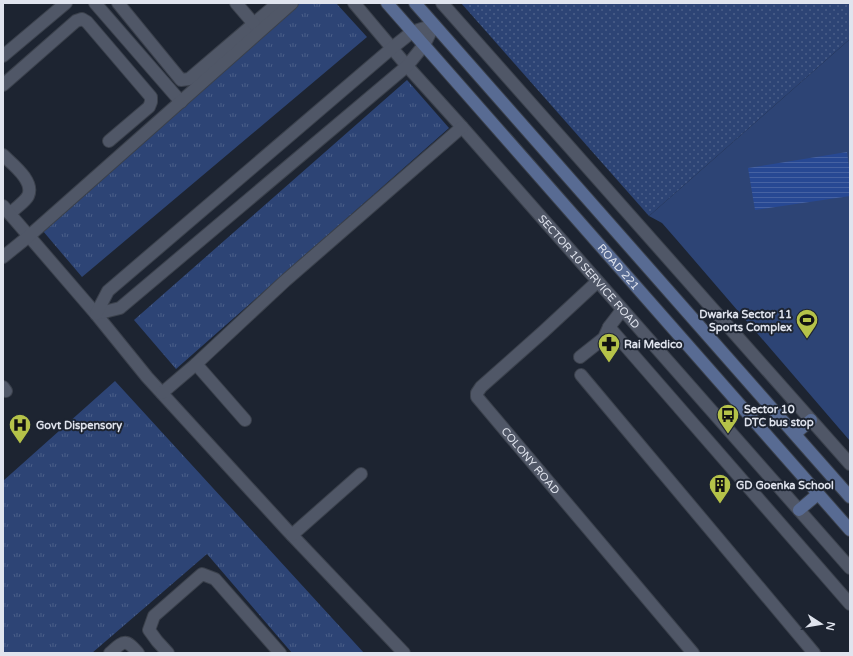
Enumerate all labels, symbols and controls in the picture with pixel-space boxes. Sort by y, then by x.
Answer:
street label: SECTOR 10 SERVICE ROAD [536,212,643,331]
street label: ROAD 221 [595,241,642,292]
sports icon: Dwarka Sector 11 Sports Complex [794,307,820,340]
place label: Dwarka Sector 11 Sports Complex [699,308,792,335]
pharmacy icon: Rai Medico [596,331,622,364]
place label: Rai Medico [624,338,683,351]
bus stop icon: Sector 10 DTC bus stop [715,402,741,435]
place label: Sector 10 DTC bus stop [744,403,814,430]
hospital icon: Govt Dispensory [7,412,33,445]
place label: Govt Dispensory [36,419,122,433]
street label: COLONY ROAD [499,425,563,497]
building icon: GD Goenka School [707,472,733,505]
place label: GD Goenka School [736,479,834,492]
north arrow [801,604,841,644]
text: N [823,620,838,632]

